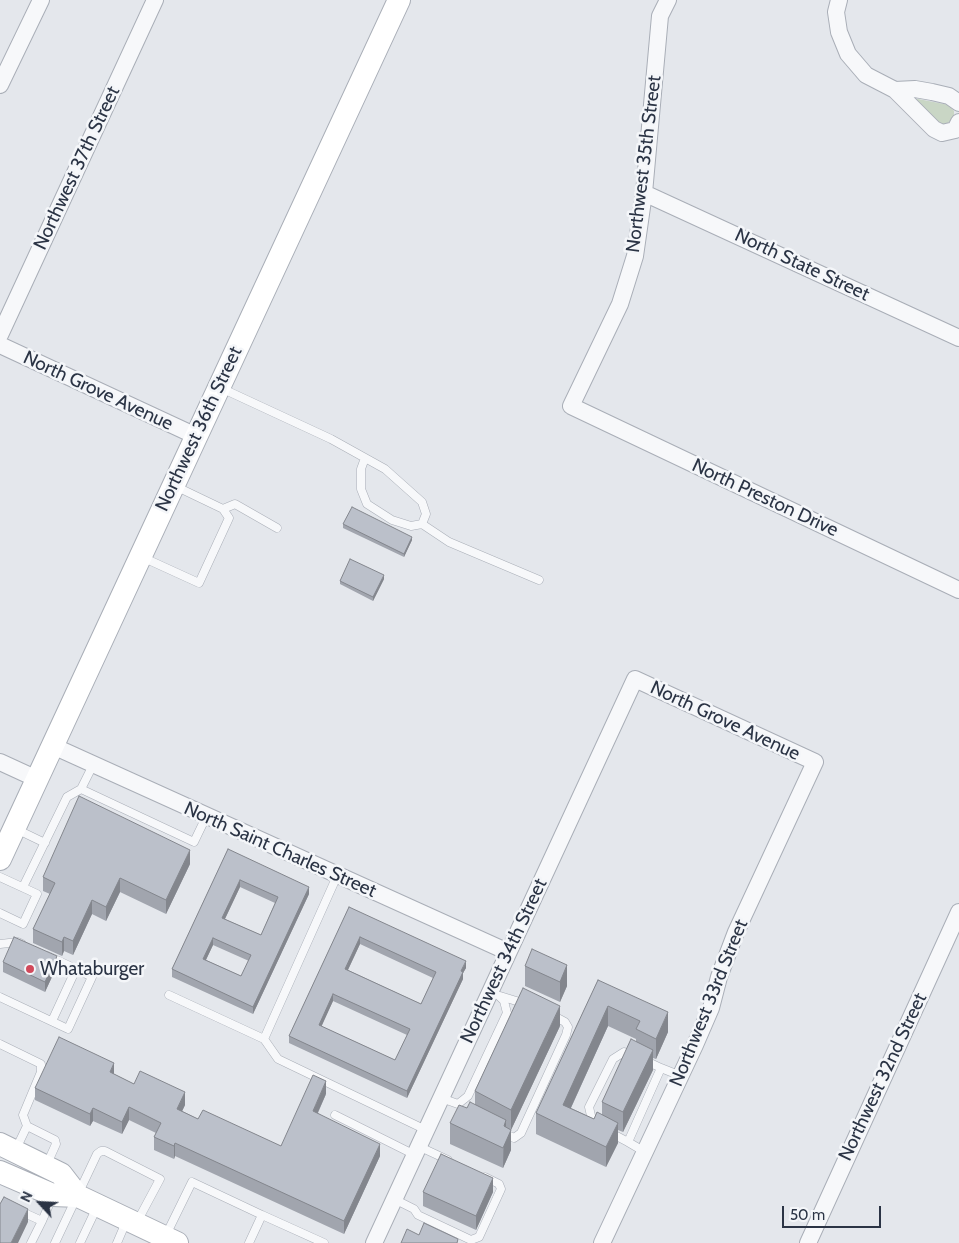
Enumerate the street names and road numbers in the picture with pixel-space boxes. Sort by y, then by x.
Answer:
street label: Northwest 35th Street [622,74,666,254]
street label: Northwest 37th Street [29,83,125,253]
street label: North State Street [731,224,873,306]
street label: Northwest 36th Street [151,343,247,515]
street label: North Grove Avenue [19,346,177,436]
street label: North Preston Drive [688,454,842,542]
street label: North Grove Avenue [646,676,804,766]
street label: North Saint Charles Street [180,797,380,903]
street label: Northwest 34th Street [456,875,552,1047]
street label: Northwest 33rd Street [665,916,753,1090]
street label: Northwest 32nd Street [834,989,932,1165]

